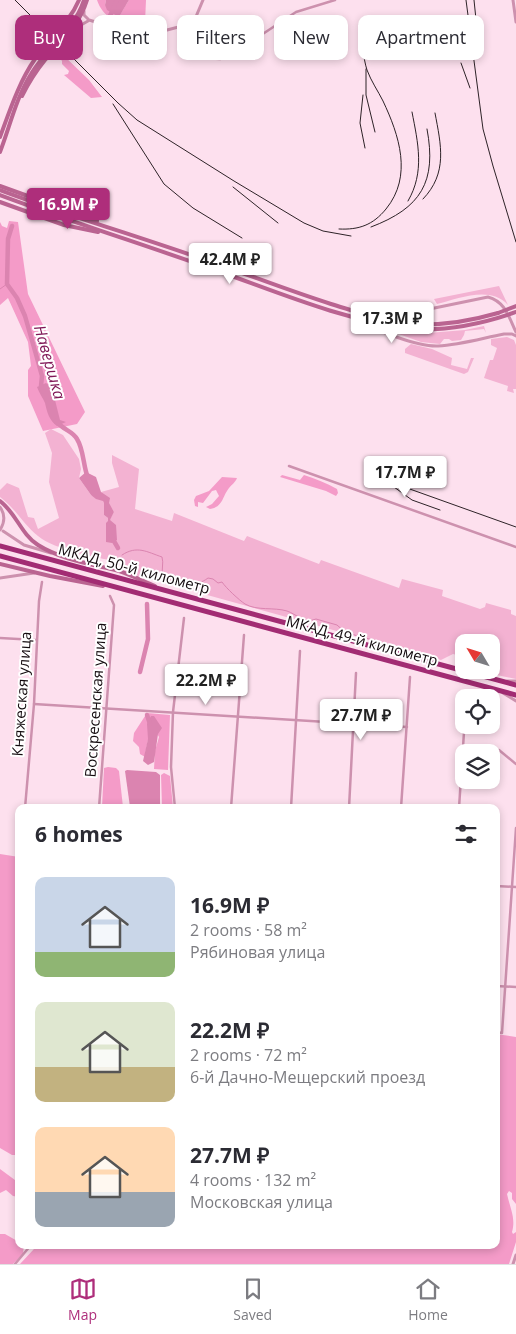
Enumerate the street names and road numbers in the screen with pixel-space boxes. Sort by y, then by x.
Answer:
street label: МКАД, 50-й километр [56,538,212,598]
street label: МКАД, 49-й километр [284,610,440,670]
street label: Воскресенская улица [80,622,110,778]
street label: Княжеская улица [7,631,35,757]

